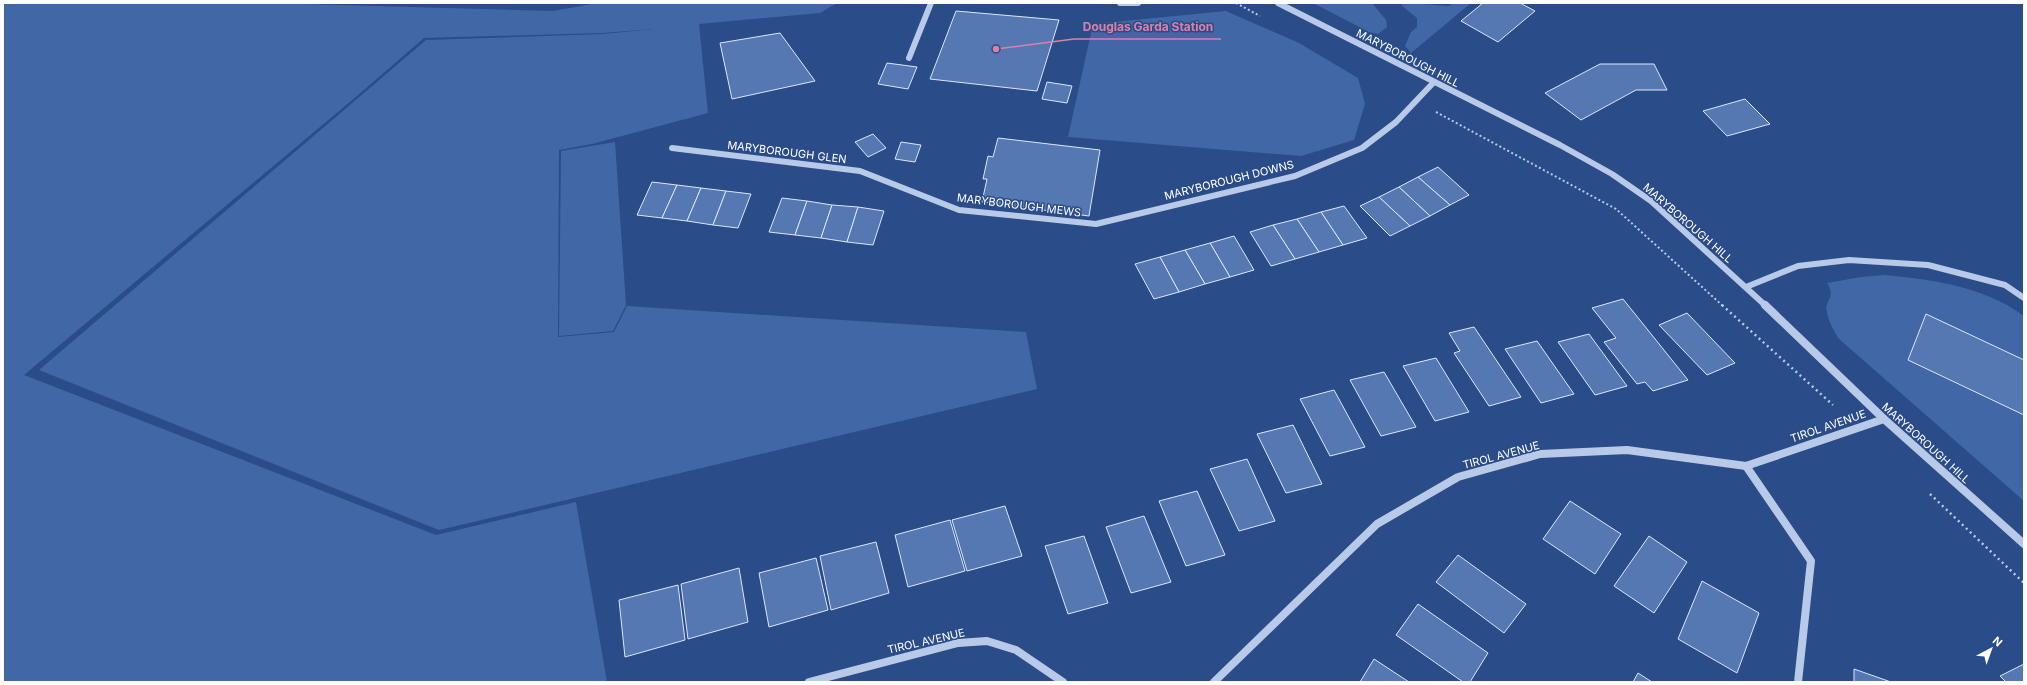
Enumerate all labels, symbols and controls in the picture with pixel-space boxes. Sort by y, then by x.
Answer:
callout: Douglas Garda Station [1074,15,1221,39]
text: Douglas Garda Station [1083,19,1213,34]
street label: MARYBOROUGH HILL [1354,26,1462,90]
street label: MARYBOROUGH GLEN [727,138,847,166]
street label: MARYBOROUGH DOWNS [1163,157,1295,203]
street label: MARYBOROUGH HILL [1640,180,1736,266]
street label: MARYBOROUGH MEWS [956,190,1082,220]
street label: MARYBOROUGH HILL [1879,400,1973,486]
street label: TIROL AVENUE [1788,407,1868,445]
street label: TIROL AVENUE [1461,438,1541,472]
street label: TIROL AVENUE [886,625,966,657]
north arrow [1971,629,2011,669]
text: N [1990,633,2005,649]

